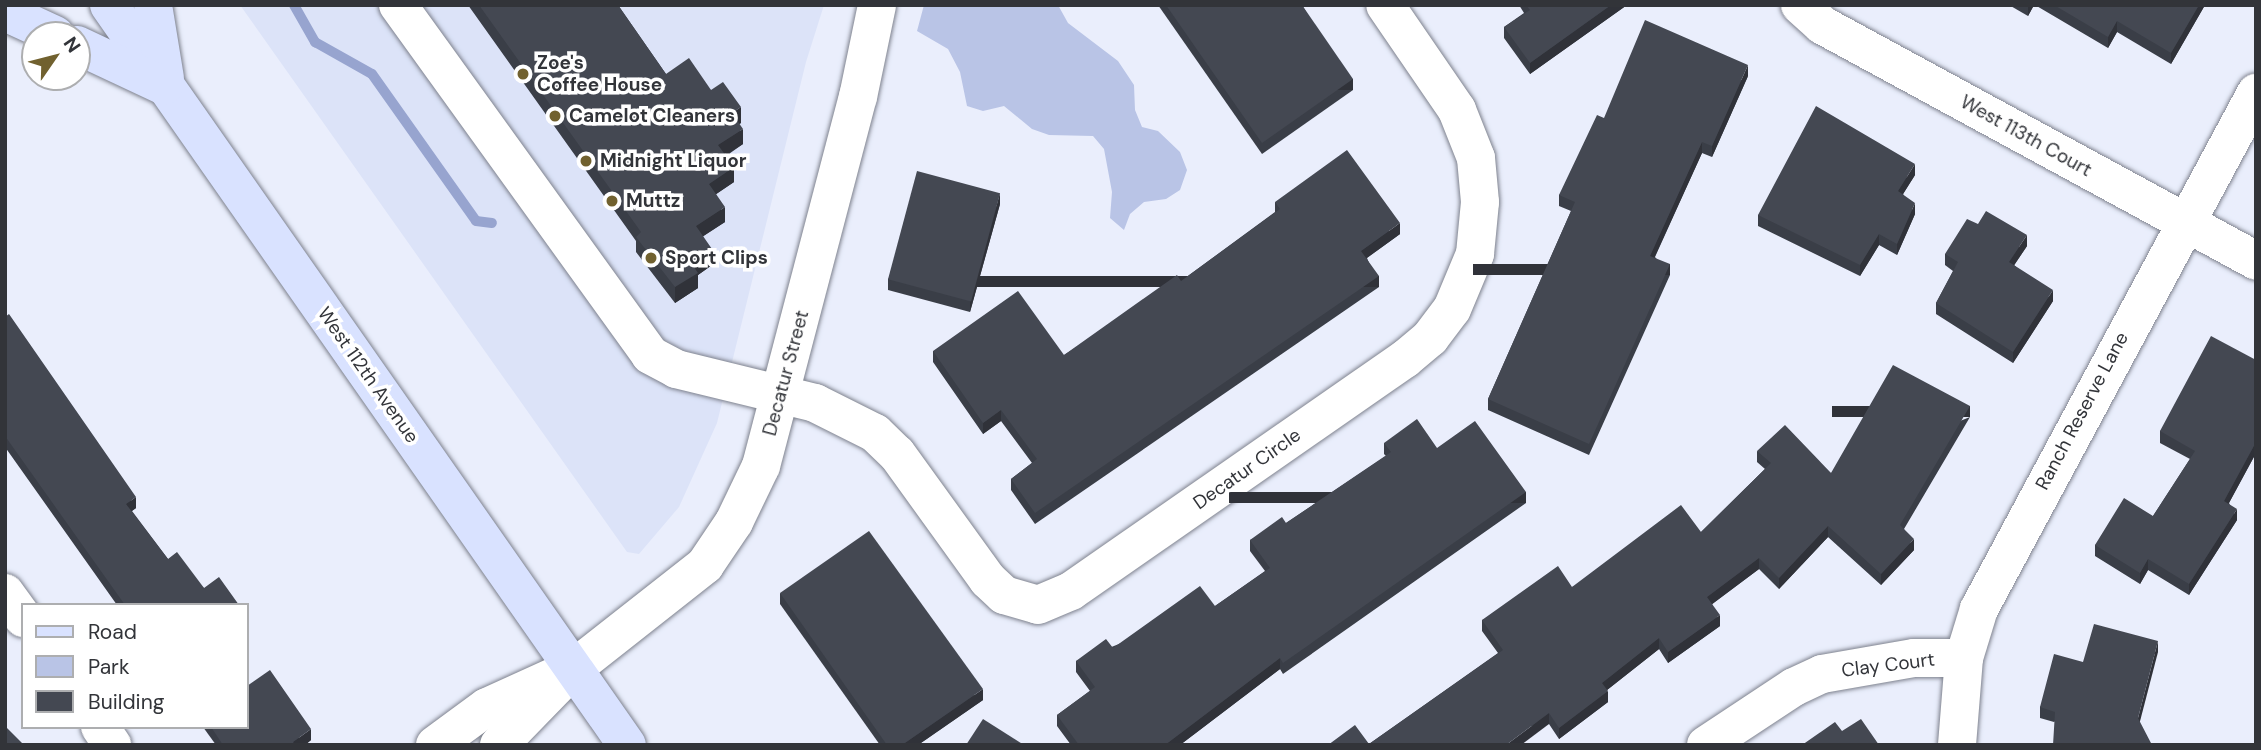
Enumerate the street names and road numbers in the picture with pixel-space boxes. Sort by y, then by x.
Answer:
street label: West 113th Court [1956,90,2096,182]
street label: West 112th Avenue [313,303,423,447]
street label: Decatur Street [758,308,814,438]
street label: Ranch Reserve Lane [2031,328,2133,494]
street label: Decatur Circle [1189,424,1305,514]
street label: Clay Court [1840,648,1936,682]

